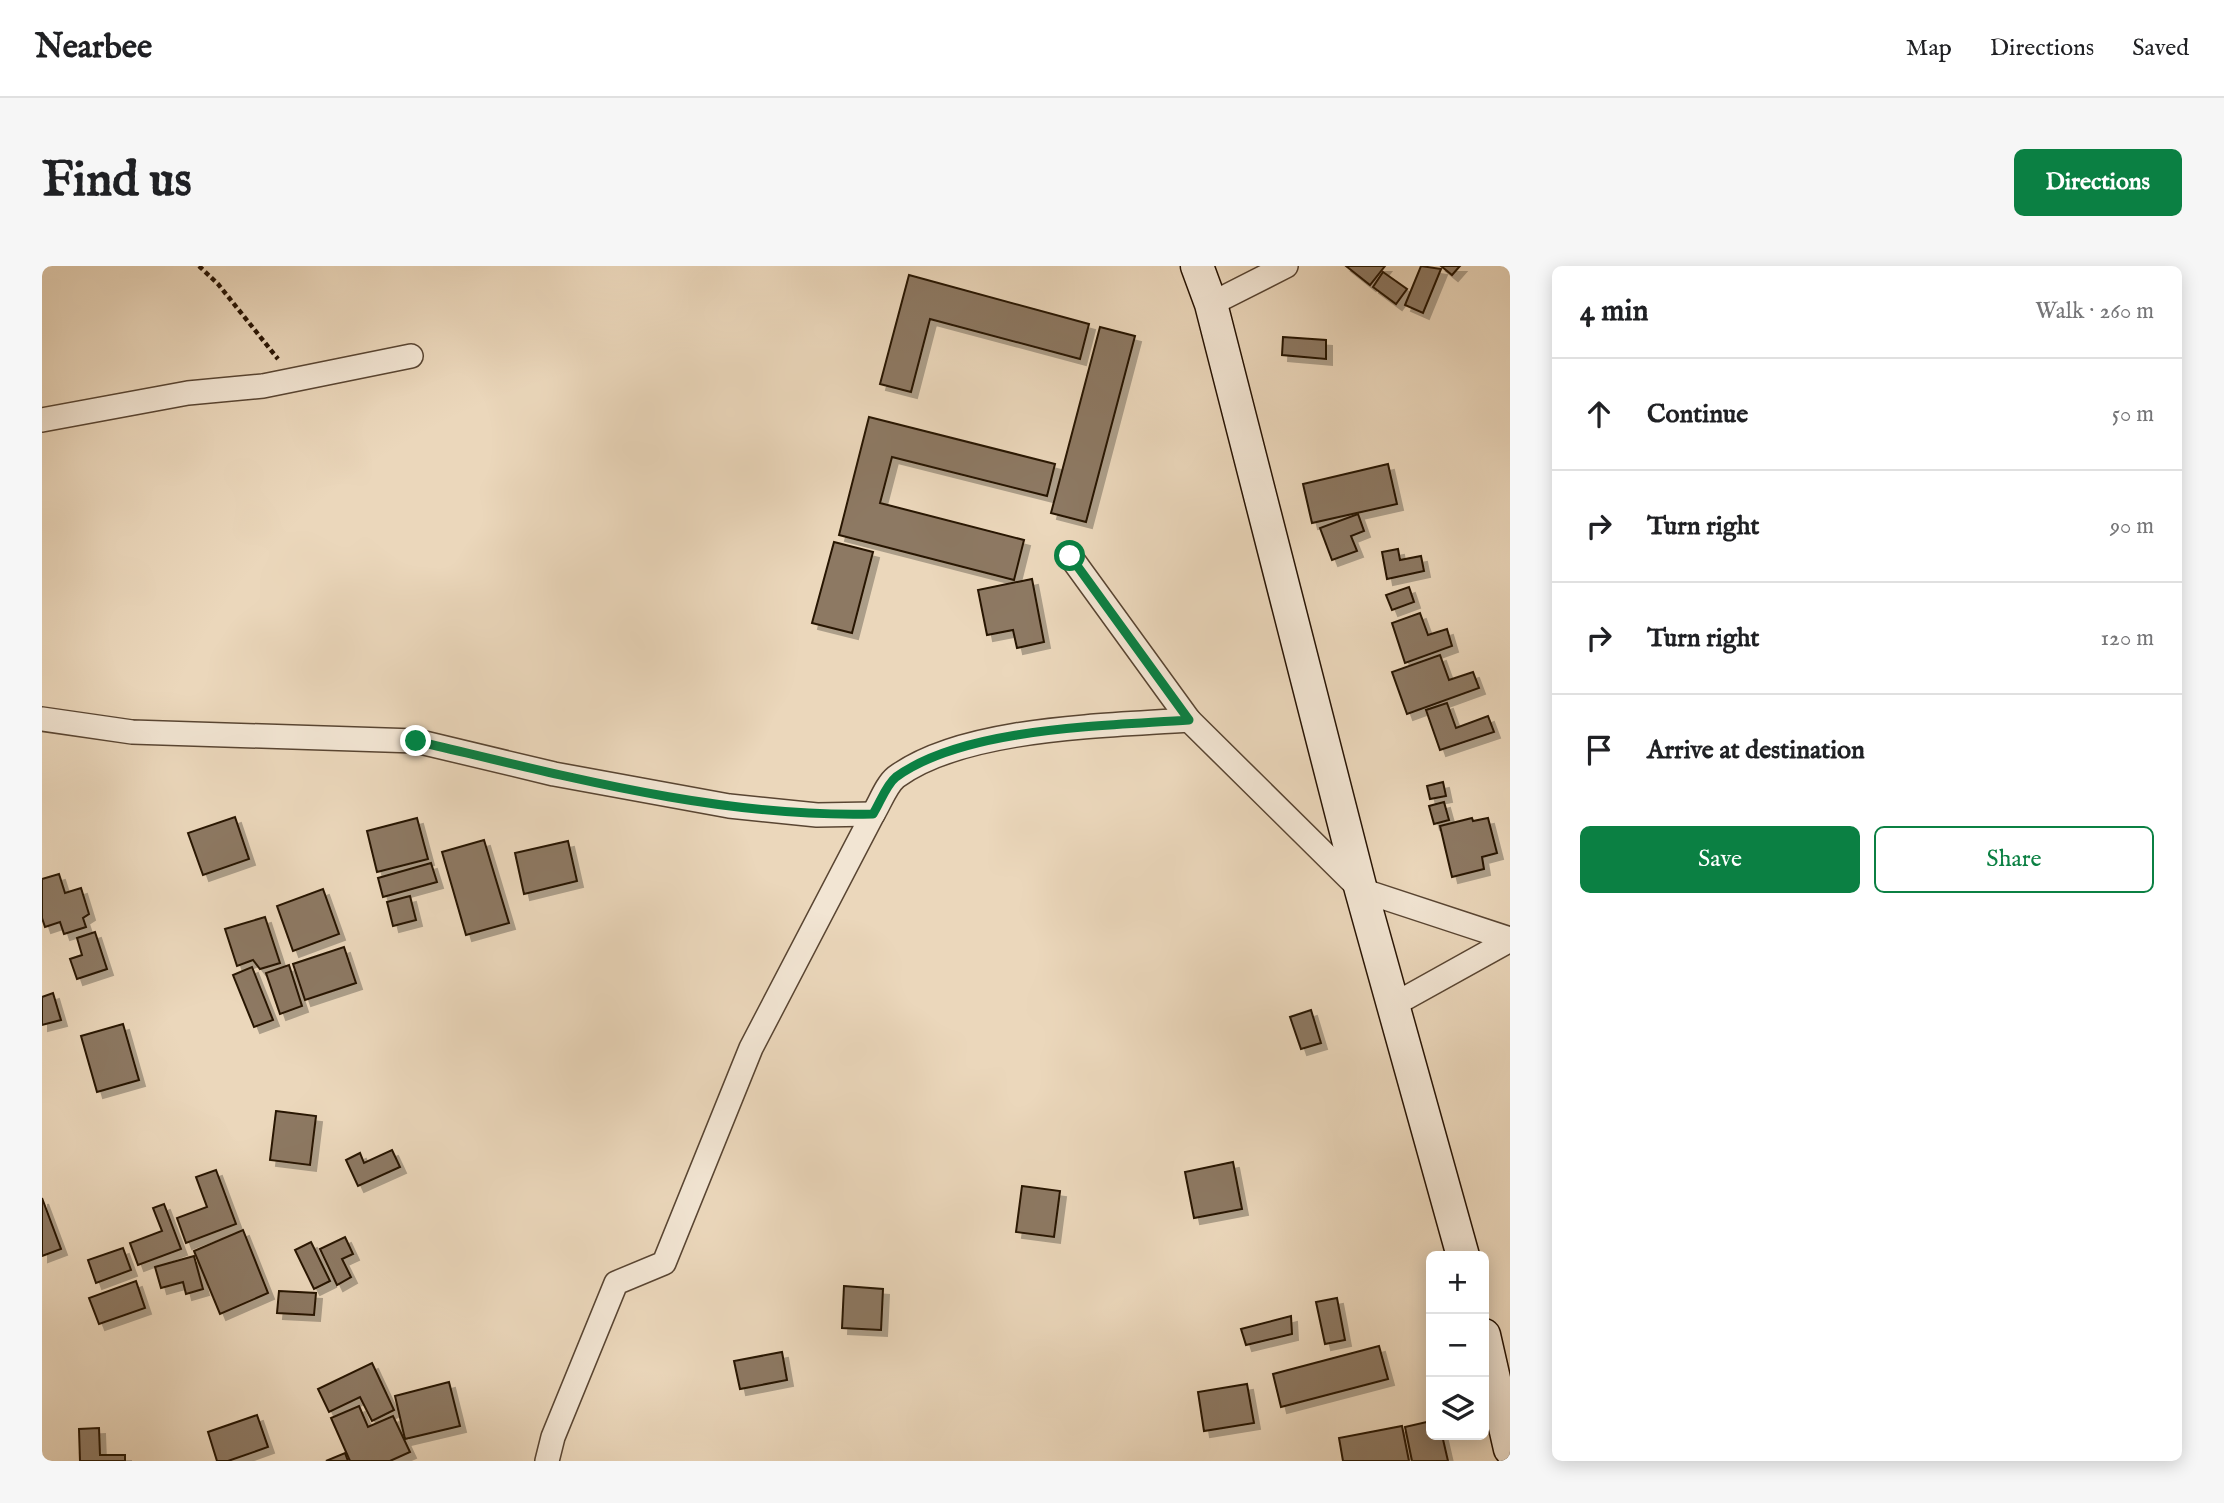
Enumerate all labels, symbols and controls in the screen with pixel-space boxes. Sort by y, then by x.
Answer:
text: Nearbee [35,27,152,69]
text: Map [1906,33,1952,64]
text: Directions [1990,33,2094,64]
text: Saved [2132,33,2189,64]
button: Directions [2014,149,2182,216]
text: Find us [42,151,192,213]
text: 4 min [1580,293,1648,331]
text: Walk · 260 m [2035,297,2154,326]
icon: ahead [1580,395,1618,433]
text: Continue [1647,398,1748,431]
text: 50 m [2112,400,2154,429]
icon: right [1580,507,1618,545]
text: Turn right [1647,510,1760,543]
text: 90 m [2110,512,2154,541]
route start [1054,540,1085,571]
icon: right [1580,619,1618,657]
text: Turn right [1647,622,1760,655]
text: 120 m [2101,624,2154,653]
route end [400,725,431,756]
icon: arrive [1580,731,1618,769]
text: Arrive at destination [1647,734,1865,767]
button: Save [1580,826,1860,893]
button: Share [1874,826,2154,893]
map controls [1426,1251,1489,1440]
button: + [1426,1251,1489,1314]
button: − [1426,1314,1489,1377]
button: layers [1426,1377,1489,1440]

